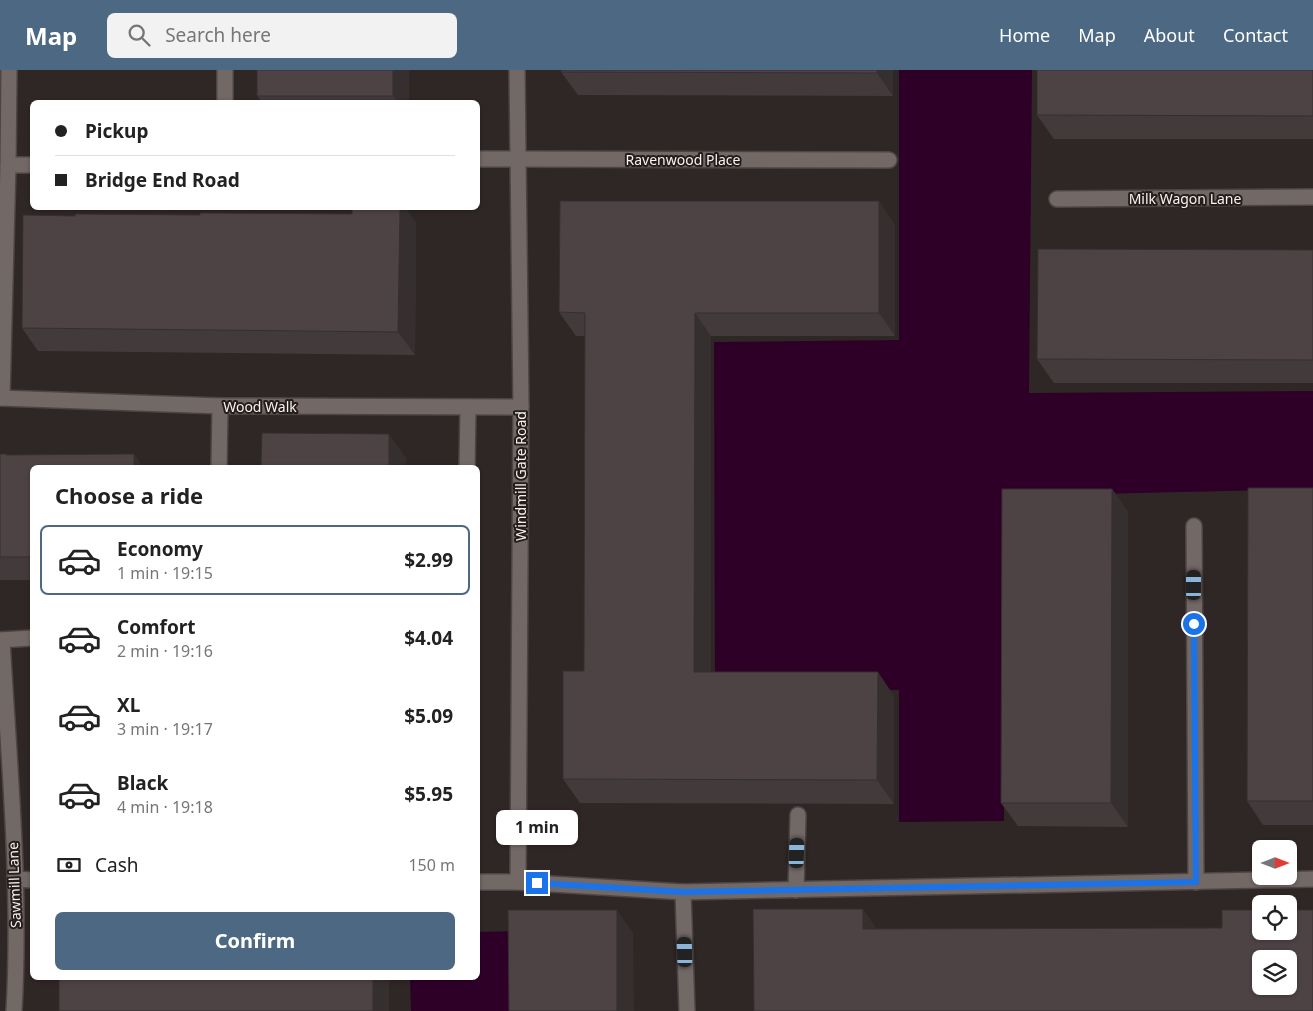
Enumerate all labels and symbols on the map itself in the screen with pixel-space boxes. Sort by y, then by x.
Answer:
street label: Ravenwood Place [626,150,741,169]
street label: Milk Wagon Lane [1129,189,1241,208]
street label: Wood Walk [223,397,297,416]
street label: Windmill Gate Road [511,411,530,541]
car [1186,570,1201,600]
route start [1183,613,1205,635]
callout: 1 min [496,810,578,846]
car [788,838,805,868]
north arrow [1252,840,1298,885]
street label: Sawmill Lane [3,842,25,928]
route end [526,872,548,894]
car [676,937,693,967]

